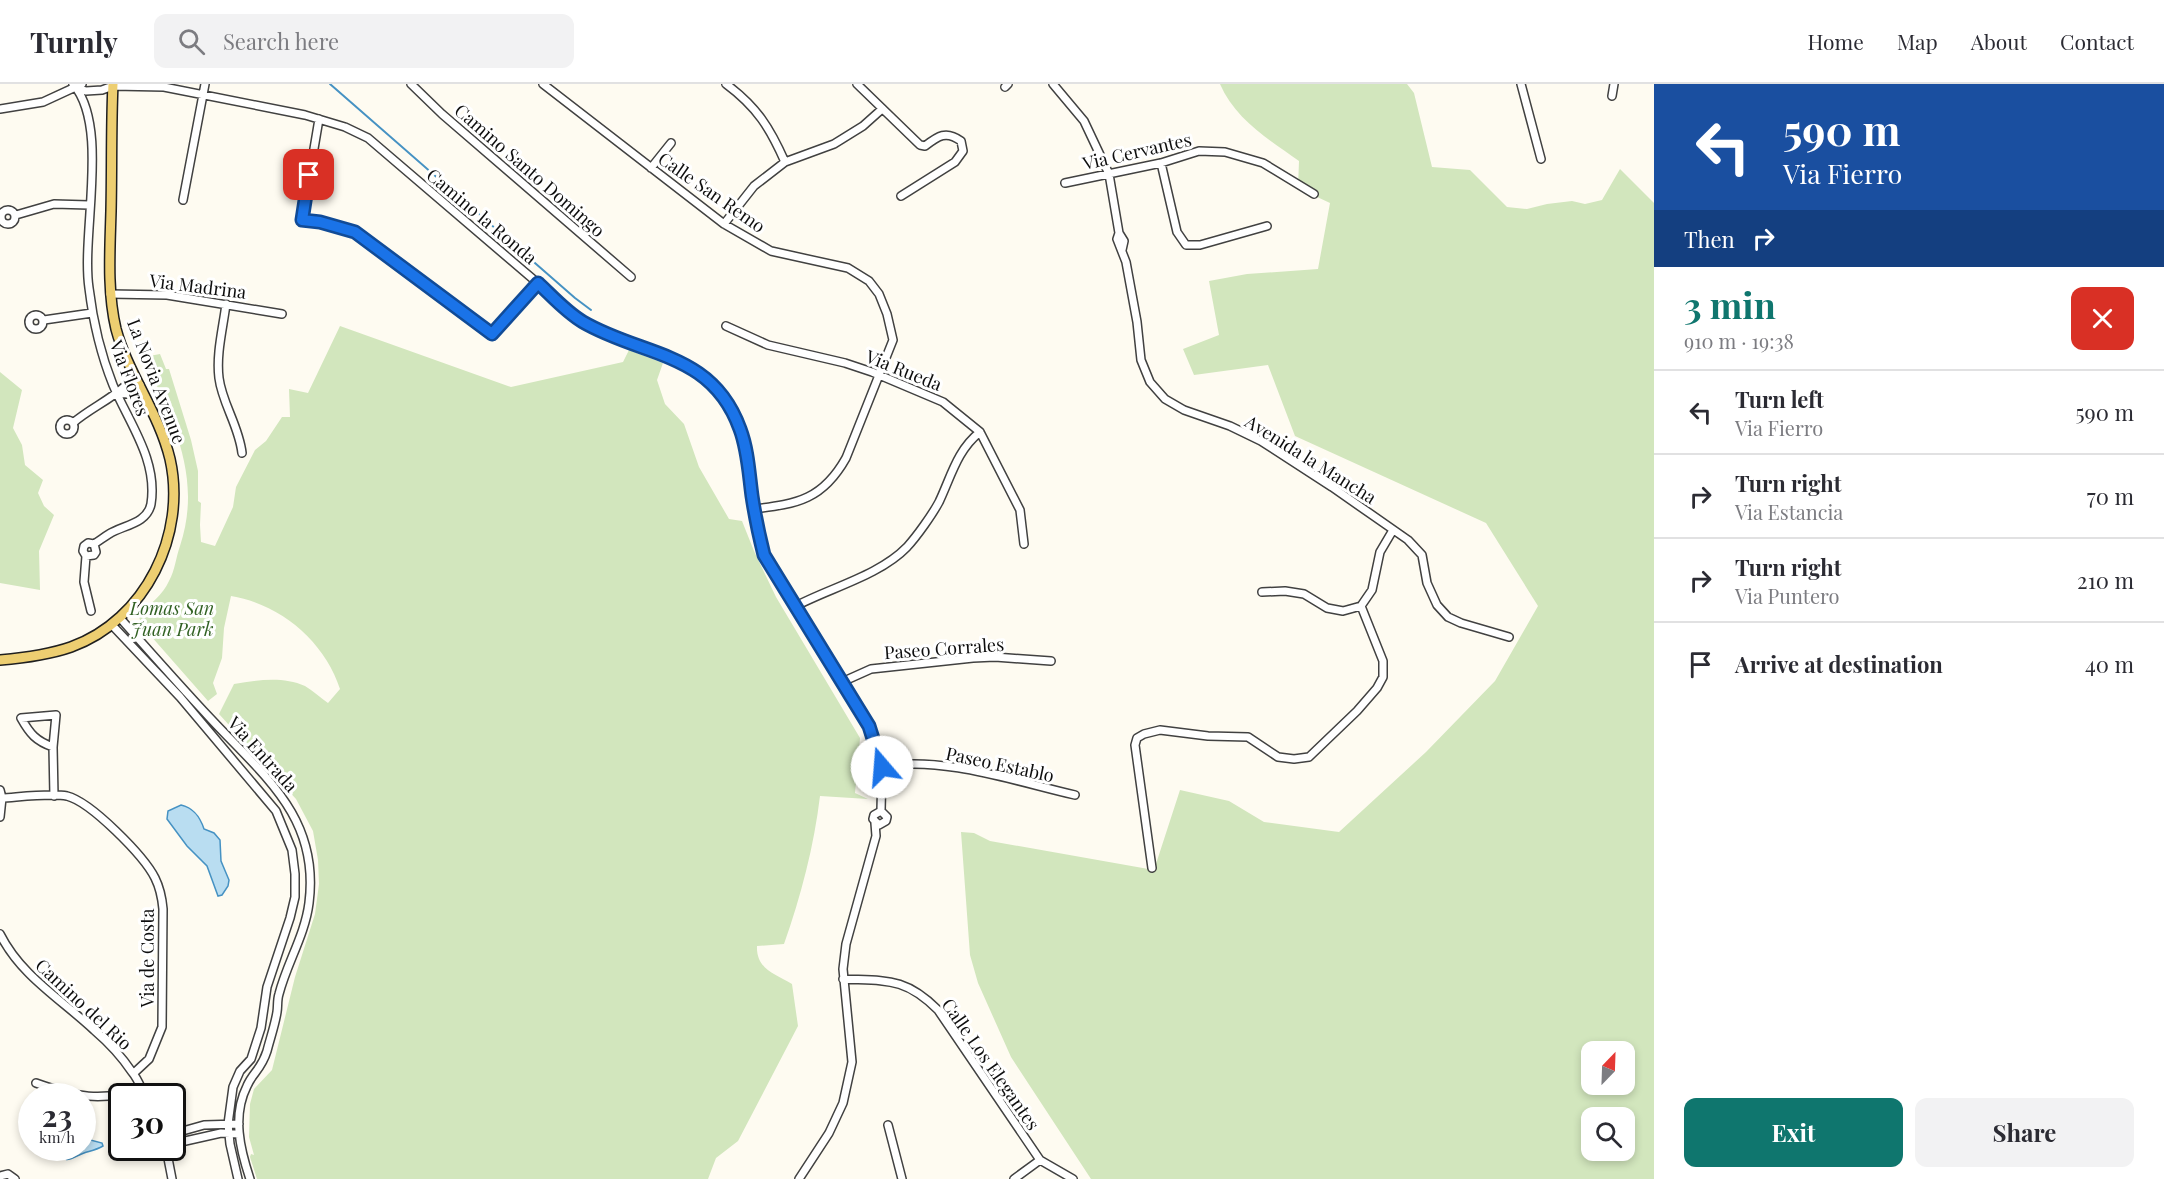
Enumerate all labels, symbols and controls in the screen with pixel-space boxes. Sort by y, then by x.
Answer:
search box [154,14,574,68]
text: Turnly [30,23,118,60]
icon: search [175,25,208,58]
text: Search here [223,26,339,56]
text: Home [1808,27,1864,55]
text: Map [1897,27,1938,55]
text: About [1971,27,2027,55]
text: Contact [2060,27,2134,55]
street label: Camino Santo Domingo [450,98,610,242]
text: 590 m [1783,101,1900,157]
icon: left [1684,108,1762,186]
street label: Via Cervantes [1079,127,1194,175]
street label: Calle San Remo [654,146,770,238]
pin [283,149,334,200]
text: Via Fierro [1783,155,1902,191]
icon: arrive [292,158,325,191]
street label: Camino la Ronda [422,163,542,269]
icon: right [1747,222,1780,255]
text: Then [1684,224,1735,254]
street label: Via Madrina [147,268,248,304]
text: 3 min [1684,280,1776,328]
button: close [2071,287,2134,350]
street label: La Novia Avenue [122,315,192,447]
text: 910 m · 19:38 [1684,327,1794,354]
street label: Via Flores [104,336,155,419]
street label: Via Rueda [861,344,946,396]
text: Turn left [1735,384,1824,414]
icon: left [1684,396,1717,429]
text: 590 m [2075,397,2134,427]
street label: Avenida la Mancha [1240,408,1381,509]
text: Via Fierro [1735,414,1823,441]
text: Turn right [1735,468,1841,498]
icon: right [1684,480,1717,513]
text: 70 m [2087,481,2134,511]
text: Via Estancia [1735,498,1843,525]
text: Turn right [1735,552,1841,582]
icon: right [1684,564,1717,597]
text: 210 m [2077,565,2134,595]
text: Via Puntero [1735,582,1840,609]
park label: Lomas San Juan Park [129,596,214,641]
street label: Paseo Corrales [883,632,1005,664]
icon: arrive [1684,648,1717,681]
text: Arrive at destination [1735,649,1943,679]
text: 40 m [2085,649,2134,679]
street label: Via Entrada [222,710,303,797]
position arrow [850,735,914,799]
street label: Paseo Establo [944,741,1056,787]
street label: Via de Costa [135,908,159,1009]
street label: Camino del Rio [31,953,138,1055]
street label: Calle Los Elegantes [937,993,1045,1135]
north arrow [1581,1041,1635,1095]
map controls [1581,1041,1635,1161]
speed limit sign: 30 [108,1083,186,1161]
text: 23 [42,1095,72,1135]
button: Exit [1684,1098,1903,1167]
button: Share [1915,1098,2134,1167]
button: search [1581,1107,1635,1161]
text: km/h [39,1127,75,1147]

